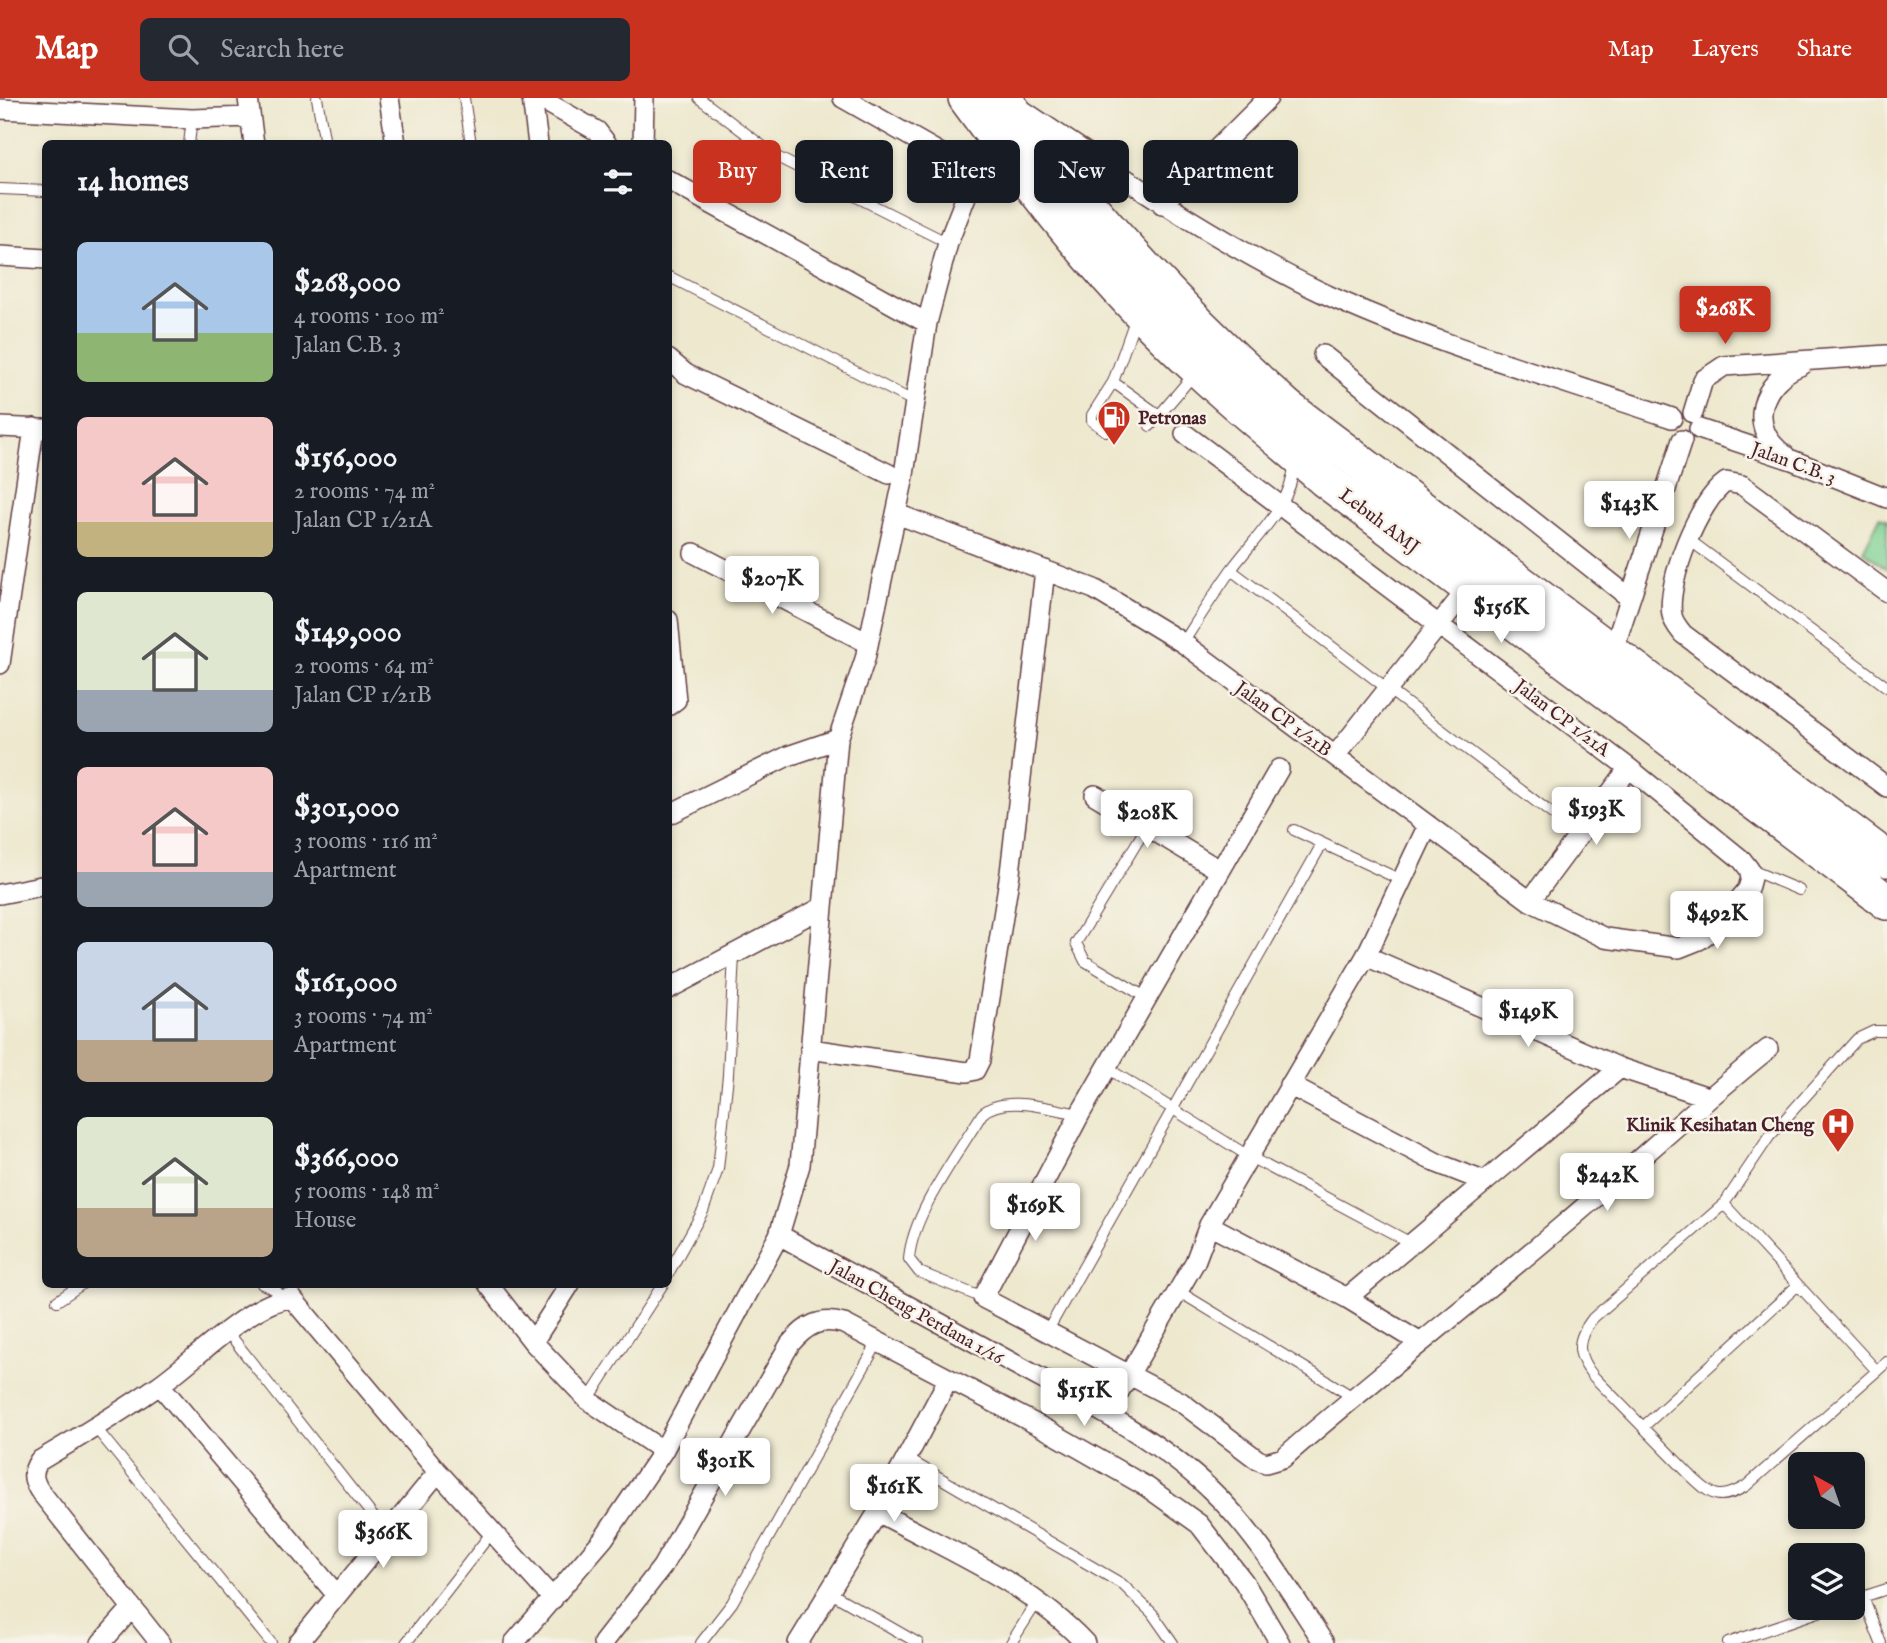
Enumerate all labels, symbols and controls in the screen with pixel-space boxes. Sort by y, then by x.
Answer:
search box [140,18,630,81]
text: Map [35,28,98,70]
icon: search [164,30,202,68]
text: Search here [220,33,344,66]
text: Map [1608,34,1654,65]
text: Layers [1692,34,1759,65]
text: Share [1797,34,1852,65]
chip: Buy [693,140,781,203]
chip: Rent [795,140,893,203]
chip: Filters [907,140,1020,203]
chip: New [1034,140,1129,203]
chip: Apartment [1143,140,1298,203]
text: 14 homes [77,163,189,201]
icon: filters [599,163,637,201]
text: $268,000 [294,264,401,302]
icon: home [133,270,217,354]
pin: $268K [1676,286,1774,346]
text: $268K [1696,294,1754,323]
text: 4 rooms · 100 m² [294,302,445,331]
text: Jalan C.B. 3 [294,331,401,360]
fuel station icon: Petronas [1095,398,1133,447]
place label: Petronas [1138,407,1206,431]
street label: Jalan C.B. 3 [1746,437,1839,490]
text: $156,000 [294,439,397,477]
icon: home [133,445,217,529]
text: 2 rooms · 74 m² [294,477,435,506]
pin: $143K [1580,482,1678,541]
street label: Lebuh AMJ [1334,483,1424,560]
text: $143K [1600,489,1658,518]
text: Jalan CP 1/21A [294,506,432,535]
pin: $207K [723,556,821,616]
text: $207K [741,564,803,593]
pin: $156K [1452,586,1550,645]
text: $156K [1473,593,1529,622]
text: $149,000 [294,614,402,652]
icon: home [133,620,217,704]
text: 2 rooms · 64 m² [294,652,434,681]
street label: Jalan CP 1/21A [1507,673,1616,763]
street label: Jalan CP 1/21B [1228,675,1336,763]
text: Jalan CP 1/21B [294,681,432,710]
pin: $193K [1547,788,1645,847]
text: $301,000 [294,789,400,827]
pin: $208K [1098,790,1196,850]
icon: home [133,795,217,879]
text: $193K [1568,795,1624,824]
text: $208K [1117,798,1177,827]
text: 3 rooms · 116 m² [294,827,438,856]
text: Apartment [294,856,397,885]
pin: $492K [1668,892,1766,951]
text: $492K [1686,899,1748,928]
text: $161,000 [294,964,398,1002]
icon: home [133,970,217,1054]
pin: $149K [1479,990,1577,1049]
text: $149K [1498,997,1558,1026]
text: 3 rooms · 74 m² [294,1002,433,1031]
text: Apartment [294,1031,397,1060]
hospital icon: Klinik Kesihatan Cheng [1819,1105,1857,1154]
place label: Klinik Kesihatan Cheng [1626,1114,1815,1138]
text: $366,000 [294,1139,399,1177]
icon: home [133,1145,217,1229]
pin: $242K [1558,1154,1656,1213]
text: $242K [1576,1161,1638,1190]
text: 5 rooms · 148 m² [294,1177,440,1206]
pin: $169K [986,1184,1084,1243]
text: $169K [1006,1191,1064,1220]
text: House [294,1206,356,1235]
street label: Jalan Cheng Perdana 1/16 [823,1254,1008,1371]
pin: $151K [1035,1368,1133,1428]
text: $151K [1057,1376,1111,1405]
pin: $301K [676,1438,774,1498]
text: $301K [696,1446,754,1475]
north arrow [1788,1452,1866,1530]
map controls [1788,1452,1865,1620]
pin: $161K [845,1464,943,1524]
text: $161K [866,1472,922,1501]
pin: $366K [334,1510,432,1570]
text: $366K [354,1518,412,1547]
button: layers [1788,1543,1865,1620]

